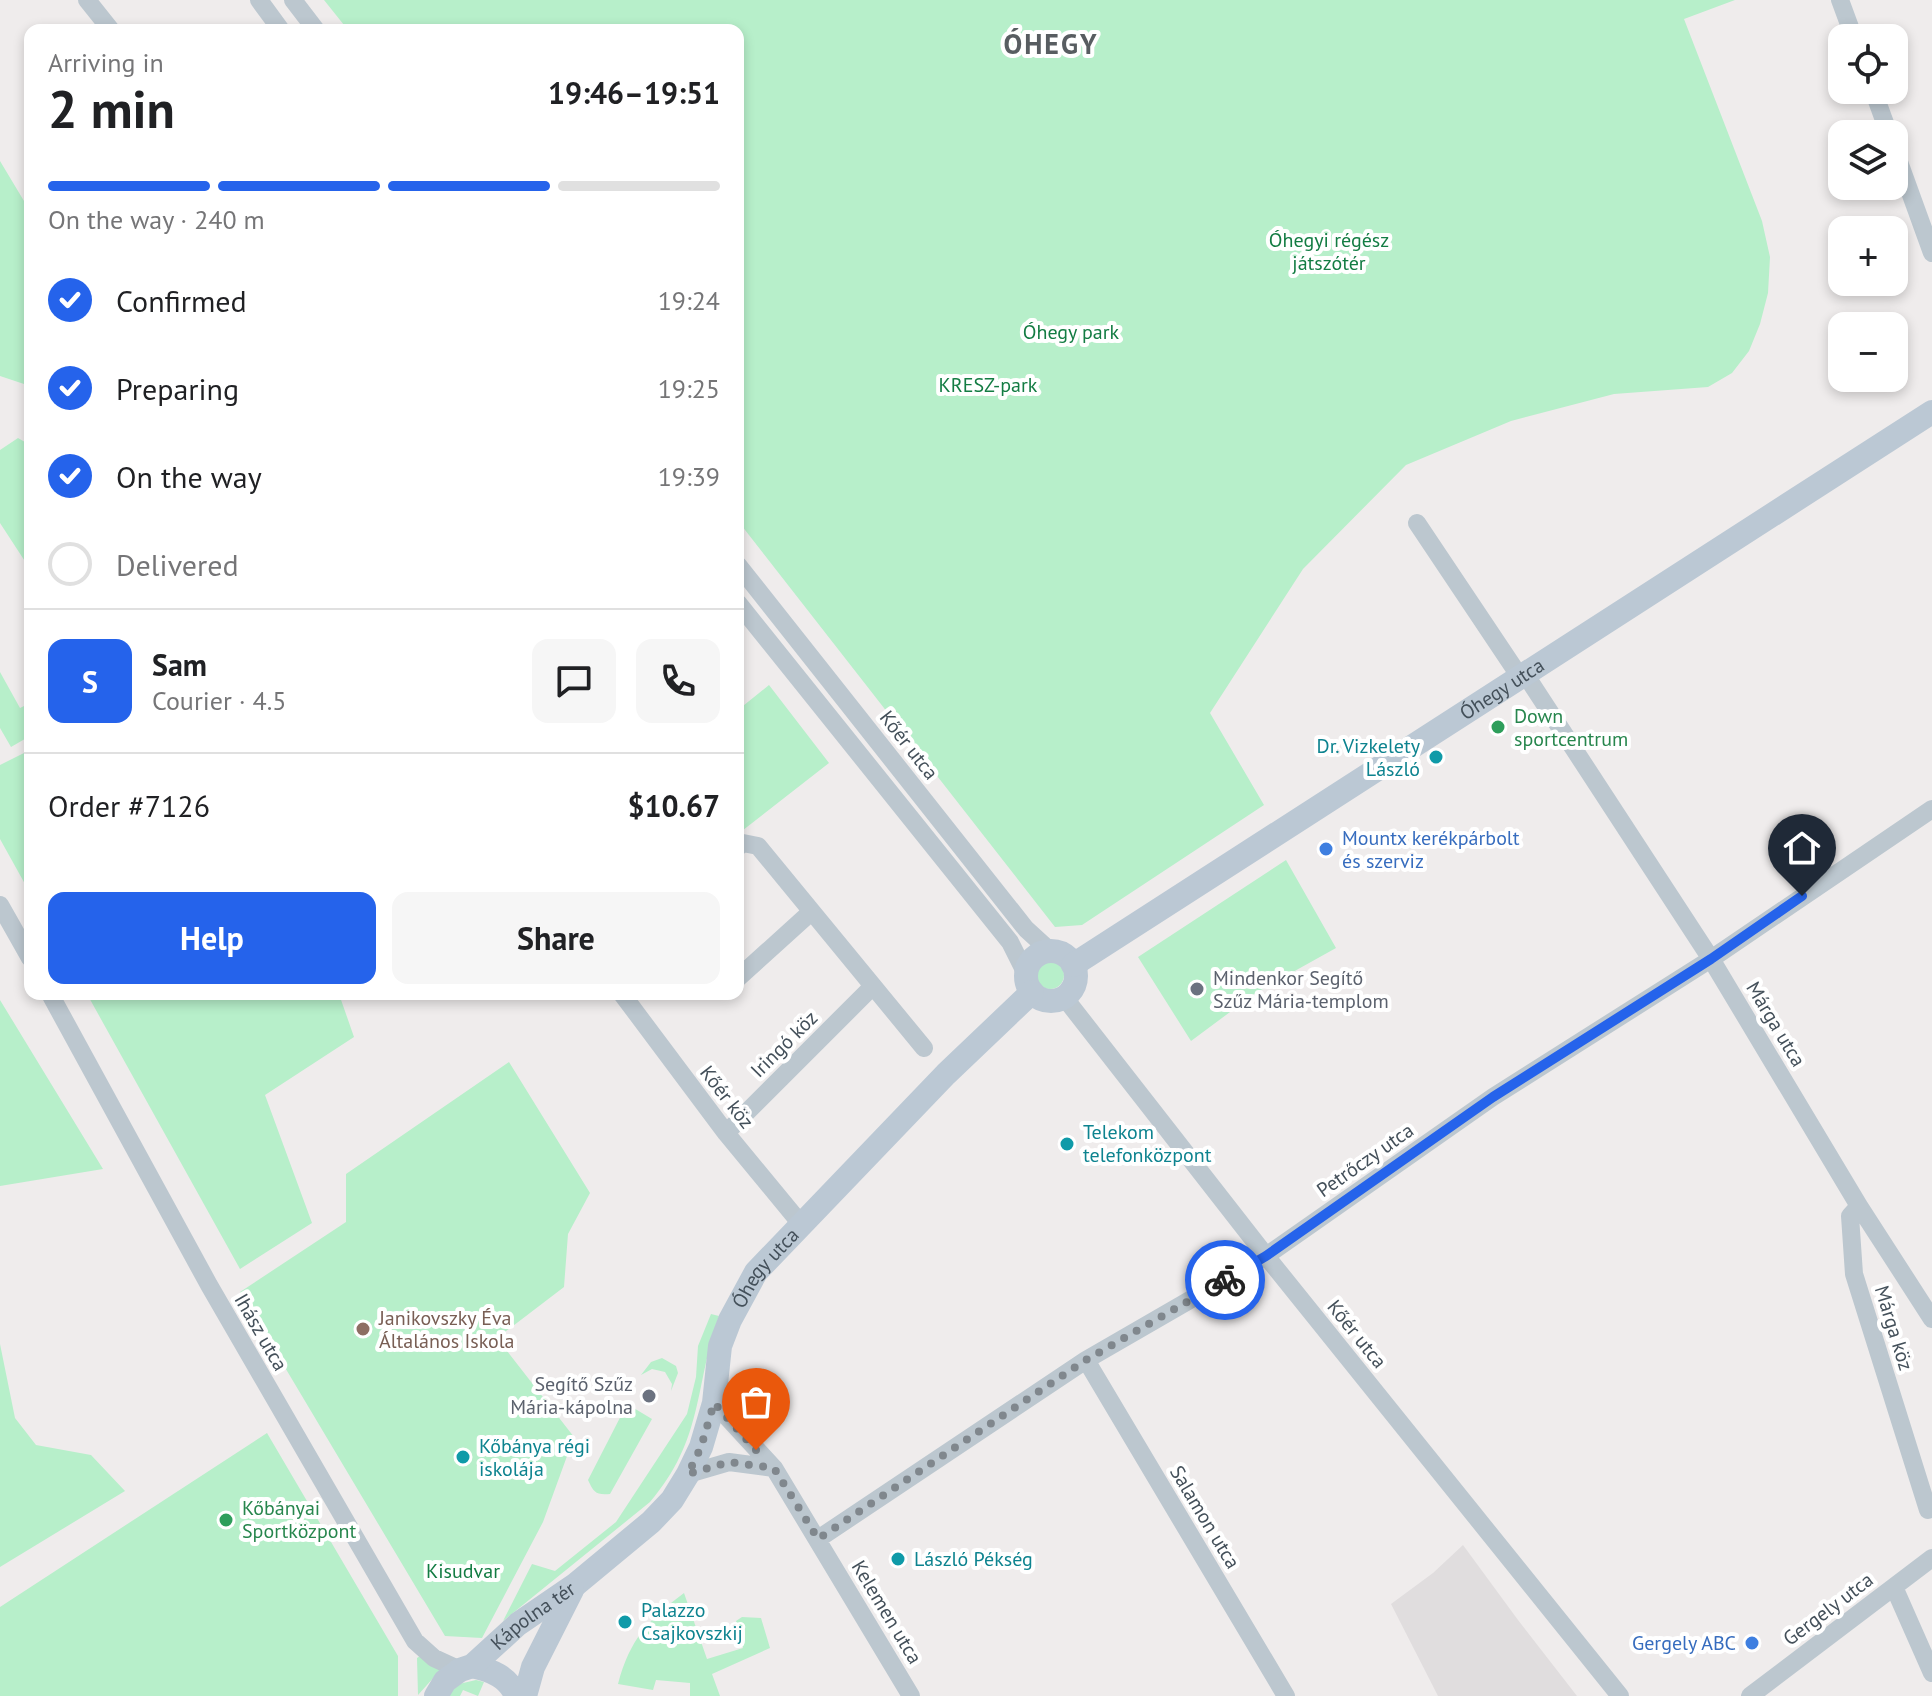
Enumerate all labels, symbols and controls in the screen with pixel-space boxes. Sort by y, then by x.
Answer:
map controls [1828,24,1908,392]
button: locate [1828,24,1908,104]
district label: ÓHEGY [1003,25,1099,62]
text: Arriving in [48,46,164,79]
text: 19:46–19:51 [548,73,720,112]
text: 2 min [48,75,175,142]
button: layers [1828,120,1908,200]
text: On the way · 240 m [48,203,265,236]
button: + [1828,216,1908,296]
park label: Óhegyi régész játszótér [1269,227,1389,276]
icon: check [48,278,92,322]
text: Confirmed [116,281,247,320]
text: 19:24 [658,284,720,317]
button: − [1828,312,1908,392]
park label: Óhegy park [1023,319,1120,345]
icon: check [48,366,92,410]
text: Preparing [116,369,239,408]
text: 19:25 [658,372,720,405]
park label: KRESZ-park [939,372,1038,398]
icon: check [48,454,92,498]
text: On the way [116,457,262,496]
text: 19:39 [658,460,720,493]
text: Delivered [116,545,239,584]
button: chat [532,639,616,723]
button: phone [636,639,720,723]
text: Sam [152,645,207,684]
street label: Óhegy utca [1455,652,1549,726]
text: S [82,662,98,701]
text: Courier · 4.5 [152,684,286,717]
place label: Down sportcentrum [1514,703,1628,752]
street label: Kőér utca [874,705,944,785]
marker: Down sportcentrum [1489,718,1507,736]
place label: Dr. Vizkelety László [1317,733,1421,782]
marker: Dr. Vizkelety László [1427,748,1445,766]
text: Order #7126 [48,786,210,825]
text: $10.67 [628,786,720,825]
pin [1768,814,1836,896]
place label: Mountx kerékpárbolt és szerviz [1342,825,1520,874]
icon: home [1780,826,1824,870]
marker: Mountx kerékpárbolt és szerviz [1317,840,1335,858]
button: Help [48,892,376,984]
button: Share [392,892,720,984]
place label: Mindenkor Segítő Szűz Mária-templom [1213,965,1389,1014]
street label: Márga utca [1740,977,1812,1071]
marker: Mindenkor Segítő Szűz Mária-templom [1188,980,1206,998]
street label: Iringó köz [745,1005,823,1083]
street label: Kőér köz [694,1060,760,1134]
street label: Petrőczy utca [1311,1117,1419,1203]
place label: Telekom telefonközpont [1083,1119,1212,1168]
marker: Telekom telefonközpont [1058,1135,1076,1153]
street label: Óhegy utca [726,1222,804,1313]
courier [1185,1240,1265,1320]
icon: bike [1203,1258,1247,1302]
street label: Márga köz [1869,1282,1919,1374]
street label: Ihász utca [228,1289,294,1375]
street label: Kőér utca [1322,1295,1392,1373]
place label: Janikovszky Éva Általános Iskola [378,1305,514,1354]
marker: Janikovszky Éva Általános Iskola [354,1320,372,1338]
pin [722,1368,790,1450]
place label: Segítő Szűz Mária-kápolna [510,1371,633,1420]
icon: bag [734,1380,778,1424]
marker: Segítő Szűz Mária-kápolna [640,1387,658,1405]
place label: Kőbánya régi iskolája [479,1433,590,1482]
marker: Kőbánya régi iskolája [454,1448,472,1466]
street label: Salamon utca [1164,1461,1246,1573]
place label: Kőbányai Sportközpont [242,1495,356,1544]
marker: Kőbányai Sportközpont [217,1511,235,1529]
place label: László Pékség [914,1546,1033,1572]
marker: László Pékség [889,1550,907,1568]
street label: Kelemen utca [846,1555,928,1669]
park label: Kisudvar [426,1558,500,1584]
street label: Gergely utca [1778,1567,1878,1651]
street label: Kápolna tér [485,1576,580,1656]
place label: Palazzo Csajkovszkij [641,1597,743,1646]
marker: Palazzo Csajkovszkij [616,1613,634,1631]
place label: Gergely ABC [1632,1630,1736,1656]
marker: Gergely ABC [1743,1634,1761,1652]

